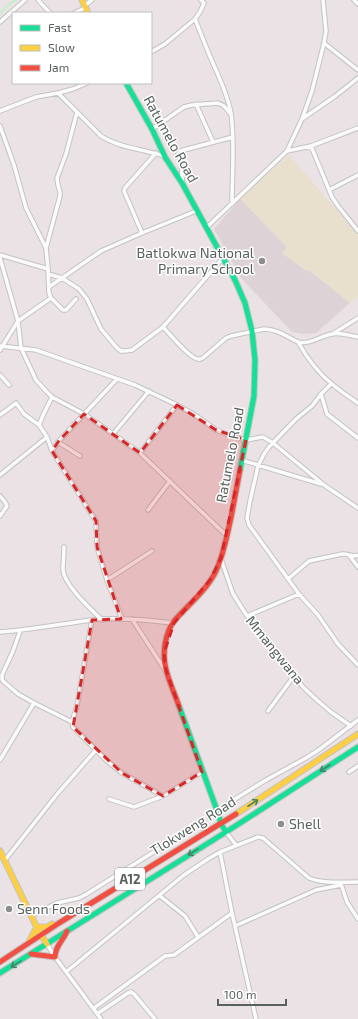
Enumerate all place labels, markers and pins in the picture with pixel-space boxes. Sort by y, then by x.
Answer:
place label: Batlokwa National Primary School [136,244,255,277]
marker: Batlokwa National Primary School [257,256,267,266]
place label: Shell [289,815,322,832]
marker: Shell [276,819,286,829]
place label: Senn Foods [17,900,90,917]
marker: Senn Foods [4,904,14,914]

